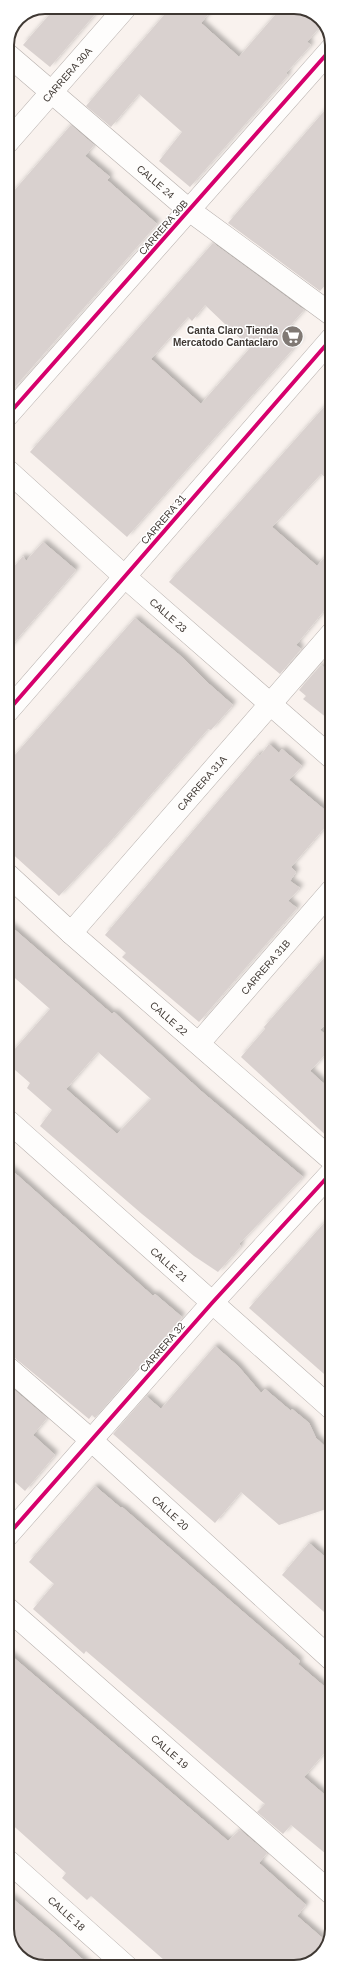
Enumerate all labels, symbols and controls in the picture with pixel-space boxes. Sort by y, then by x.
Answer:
street label: CARRERA 30A [40,45,94,104]
street label: CALLE 24 [135,163,177,201]
street label: CARRERA 30B [137,197,190,257]
supermarket icon: Canta Claro Tienda Mercatodo Cantaclaro [280,323,306,349]
place label: Canta Claro Tienda Mercatodo Cantaclaro [173,325,278,348]
street label: CARRERA 31 [139,492,188,546]
street label: CALLE 23 [147,596,189,635]
street label: CARRERA 31A [175,753,229,813]
street label: CARRERA 31B [239,937,293,997]
street label: CALLE 22 [148,1000,190,1038]
street label: CALLE 21 [148,1245,190,1284]
street label: CARRERA 32 [138,1320,187,1374]
street label: CALLE 20 [150,1494,191,1533]
street label: CALLE 19 [149,1733,191,1771]
street label: CALLE 18 [46,1894,87,1933]

